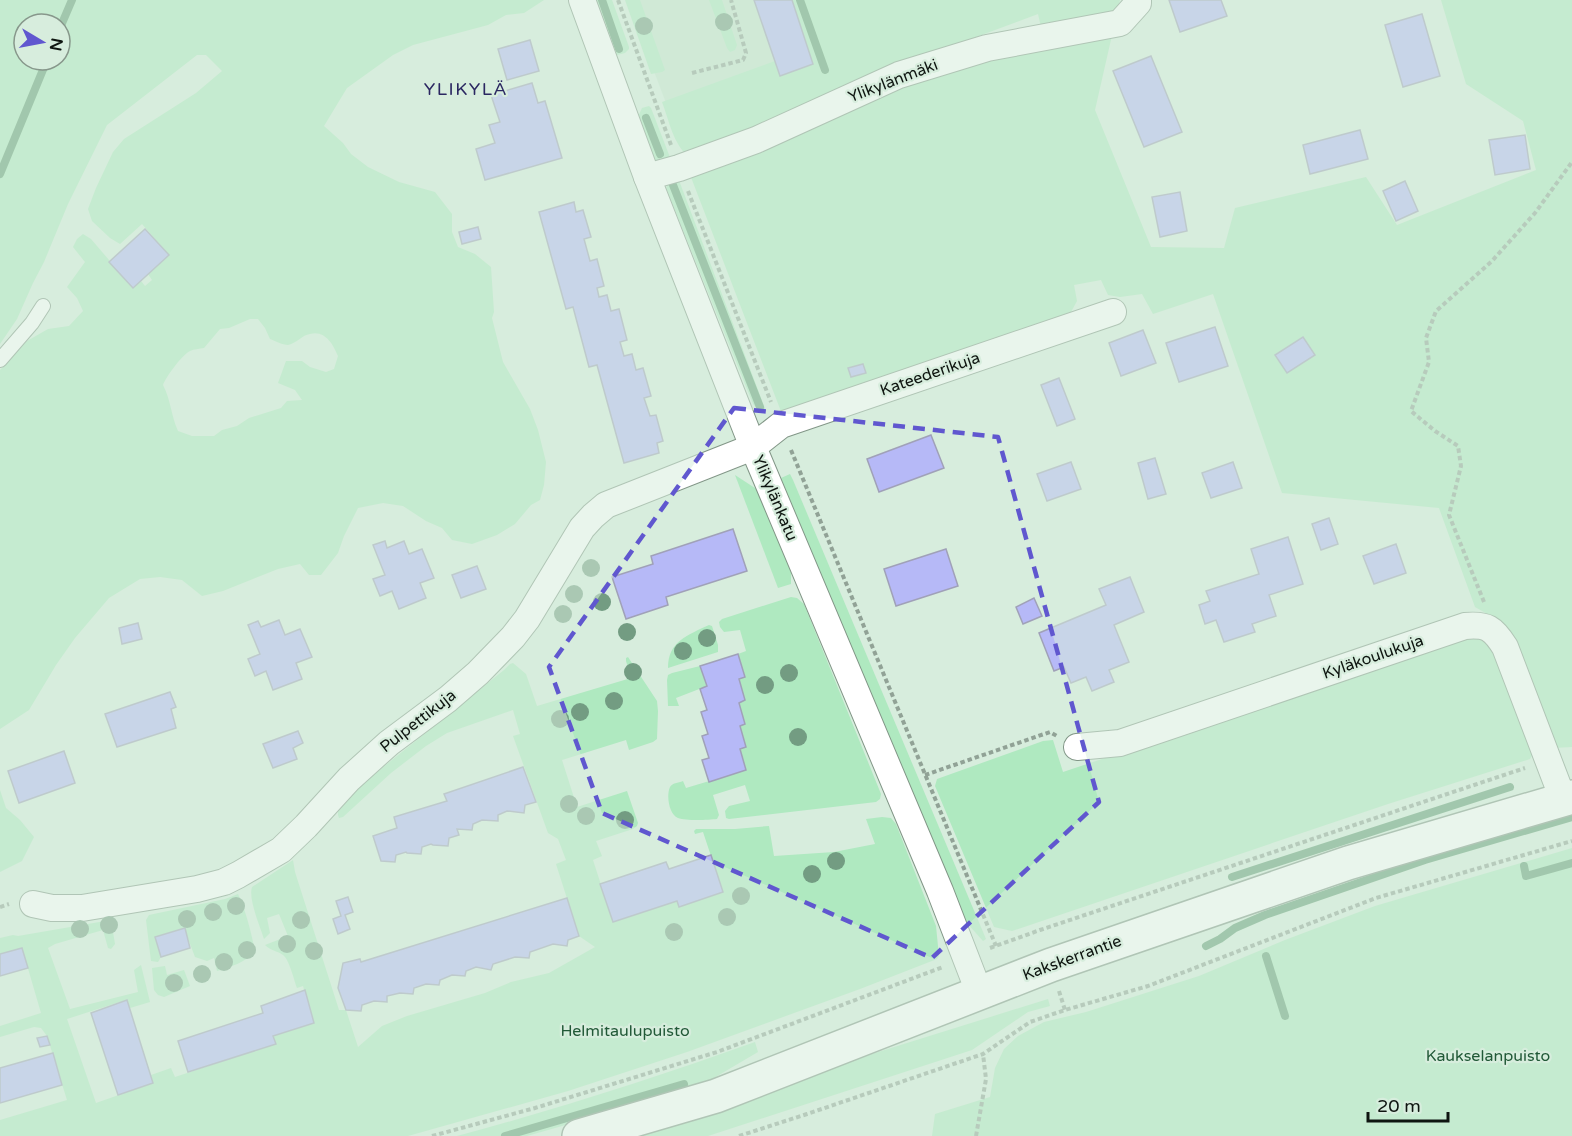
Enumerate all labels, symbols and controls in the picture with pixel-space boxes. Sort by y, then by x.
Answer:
north arrow [12,12,72,72]
text: N [45,36,67,52]
street label: Ylikylänmäki [845,55,941,107]
district label: YLIKYLÄ [424,78,508,100]
street label: Kateederikuja [877,348,983,400]
street label: Ylikylänkatu [748,452,802,544]
street label: Kyläkoulukuja [1320,630,1426,684]
street label: Pulpettikuja [376,685,460,757]
street label: Kakskerrantie [1020,931,1124,985]
park label: Helmitaulupuisto [560,1021,690,1041]
park label: Kaukselanpuisto [1426,1046,1550,1066]
scale bar [1368,1085,1448,1123]
text: 20 m [1377,1095,1421,1117]

